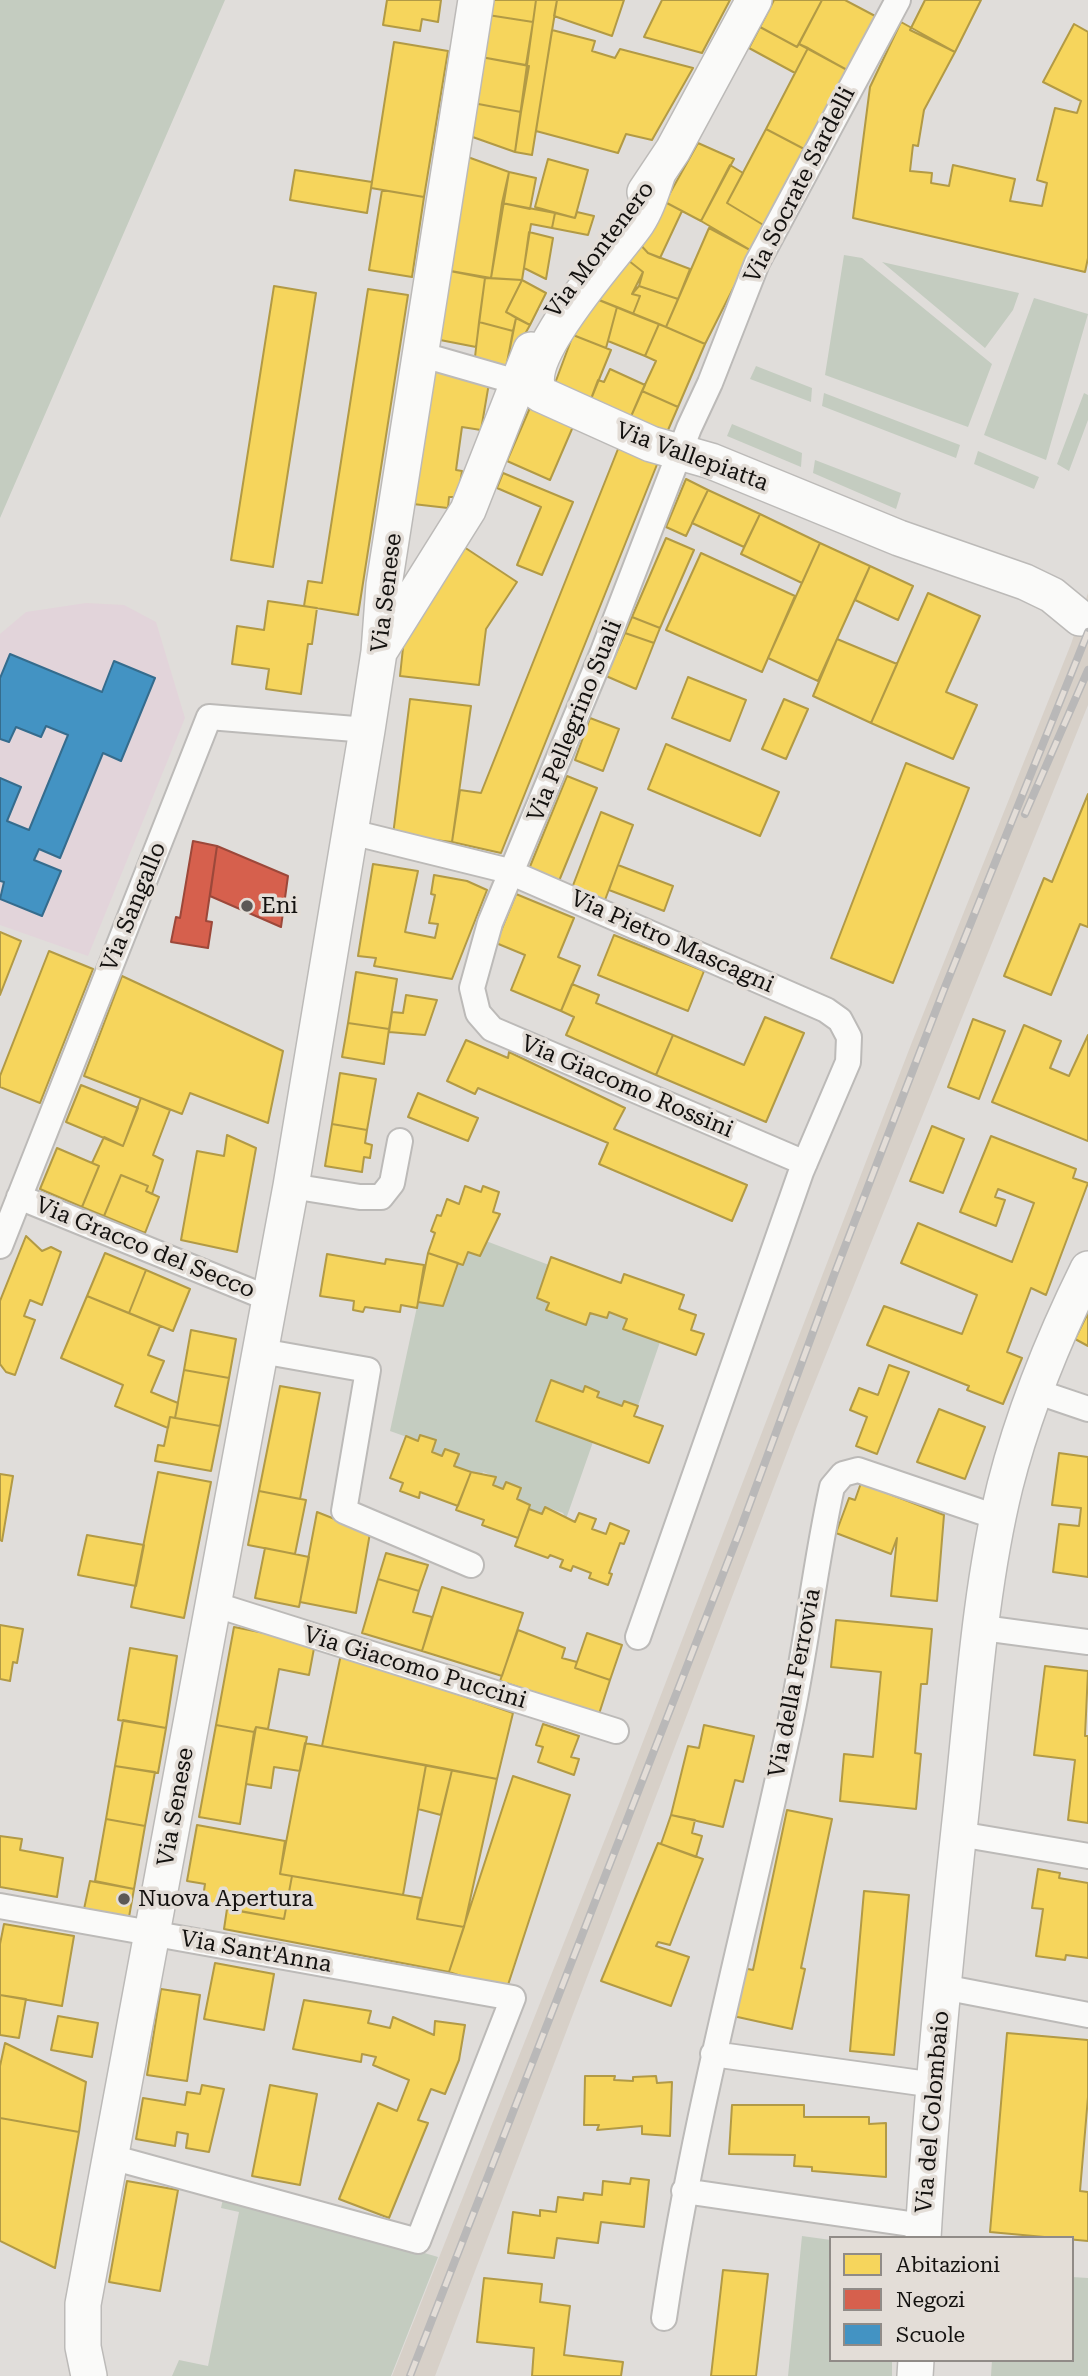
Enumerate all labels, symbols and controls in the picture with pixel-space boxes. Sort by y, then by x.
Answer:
street label: Via Socrate Sardelli [739,82,861,288]
street label: Via Montenero [540,176,660,324]
street label: Via Vallepiatta [612,417,772,497]
street label: Via Senese [366,532,408,654]
street label: Via Pellegrino Suali [522,616,628,826]
street label: Via Sangallo [96,838,172,976]
street label: Via Pietro Mascagni [566,885,778,999]
place label: Eni [261,892,298,920]
marker: Eni [239,898,255,914]
street label: Via Giacomo Rossini [517,1030,737,1144]
street label: Via Gracco del Secco [31,1191,259,1305]
street label: Via della Ferrovia [763,1586,827,1780]
street label: Via Giacomo Puccini [300,1621,530,1715]
street label: Via Senese [152,1746,200,1868]
place label: Nuova Apertura [138,1885,313,1913]
marker: Nuova Apertura [116,1891,132,1907]
street label: Via Sant'Anna [178,1925,334,1979]
street label: Via del Colombaio [910,2010,956,2214]
legend [829,2236,1074,2362]
text: Abitazioni [896,2253,1000,2277]
text: Negozi [896,2288,965,2312]
text: Scuole [896,2323,965,2347]

